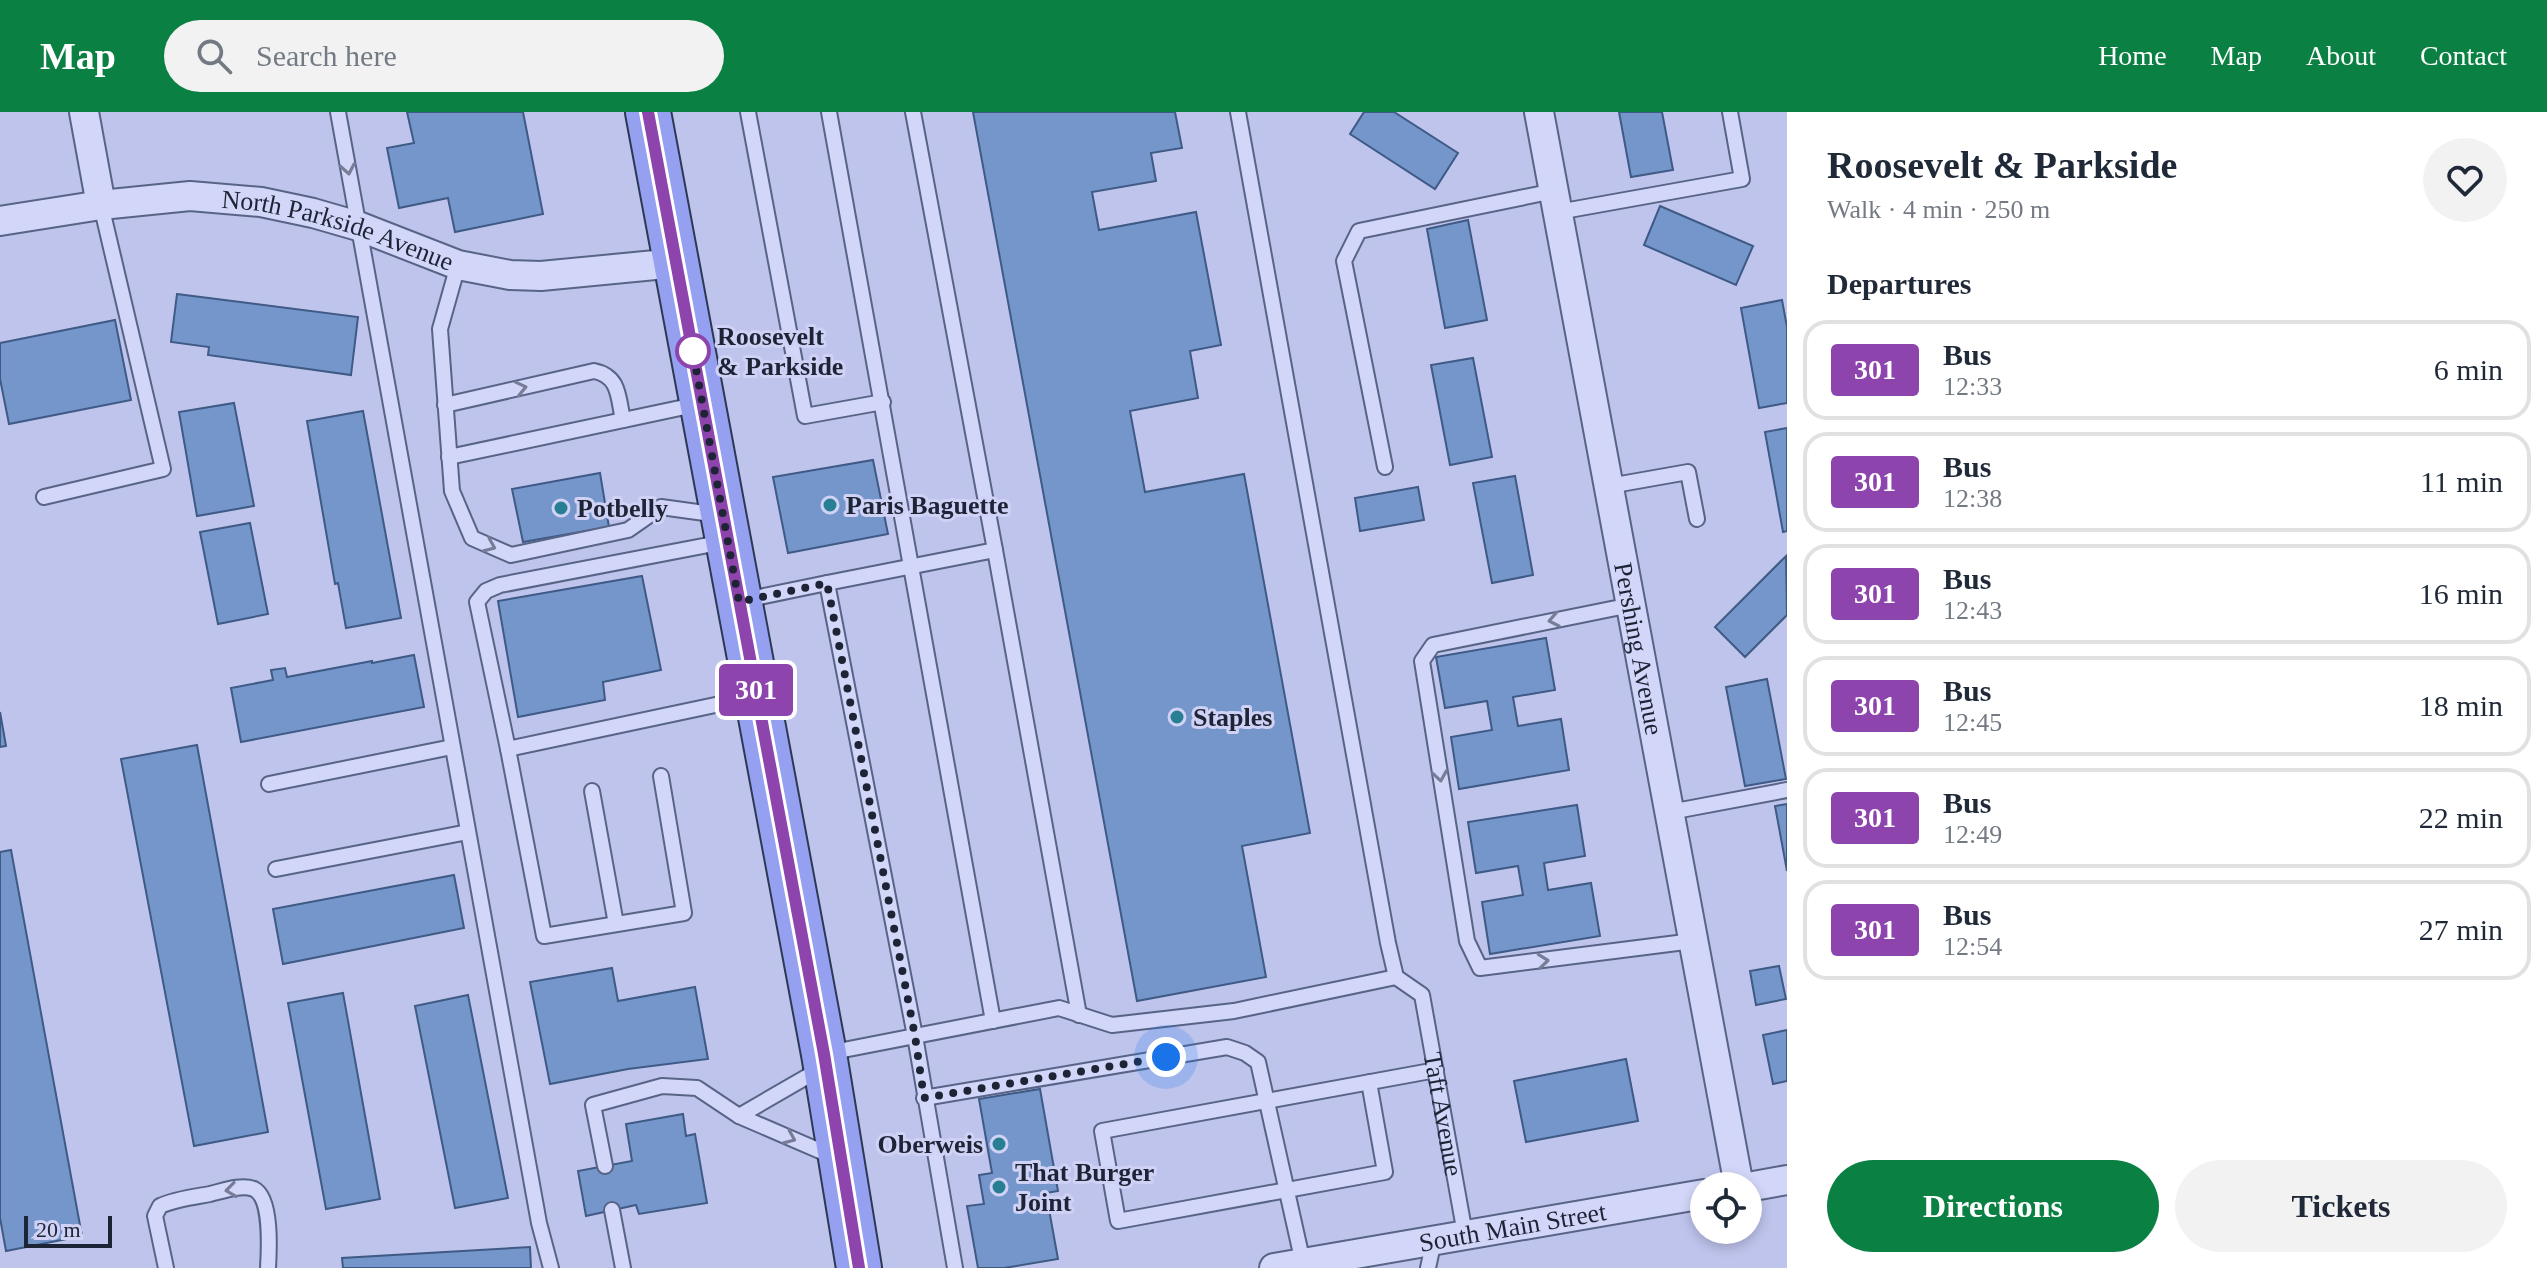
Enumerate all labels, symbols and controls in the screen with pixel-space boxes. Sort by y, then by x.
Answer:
search box [164,20,724,92]
icon: search [192,34,236,78]
text: Map [40,35,116,77]
text: Search here [256,39,397,72]
text: Home [2098,40,2167,71]
text: Map [2211,40,2262,71]
text: About [2306,40,2376,71]
text: Contact [2420,40,2507,71]
button: heart [2423,138,2507,222]
text: Roosevelt & Parkside [1827,144,2177,186]
one-way arrow [338,162,355,176]
street label: North Parkside Avenue [221,184,458,276]
text: Walk · 4 min · 250 m [1827,195,2050,224]
text: Departures [1827,267,1971,300]
place label: Roosevelt & Parkside [717,322,843,381]
marker: Roosevelt & Parkside [676,334,710,368]
text: Bus [1943,338,1991,371]
text: 6 min [2434,353,2503,386]
text: 301 [1854,354,1896,385]
text: 12:33 [1943,372,2002,401]
one-way arrow [514,380,528,397]
text: Bus [1943,450,1991,483]
text: 11 min [2420,465,2503,498]
text: 301 [1854,466,1896,497]
text: 12:38 [1943,484,2002,513]
place label: Paris Baguette [846,491,1008,520]
place label: Potbelly [577,494,668,523]
marker: Paris Baguette [821,496,839,514]
marker: Potbelly [552,499,570,517]
one-way arrow [482,537,497,553]
street label: Pershing Avenue [1609,560,1669,737]
text: Bus [1943,562,1991,595]
text: 16 min [2419,577,2503,610]
text: 301 [1854,578,1896,609]
text: 12:43 [1943,596,2002,625]
one-way arrow [1548,611,1562,628]
line badge: 301 [710,664,802,716]
text: 301 [735,674,777,705]
text: Bus [1943,674,1991,707]
text: 18 min [2419,689,2503,722]
text: 301 [1854,690,1896,721]
place label: Staples [1193,703,1272,732]
marker: Staples [1168,708,1186,726]
text: 12:45 [1943,708,2002,737]
one-way arrow [1431,769,1448,783]
text: Bus [1943,786,1991,819]
text: 22 min [2419,801,2503,834]
text: 301 [1854,802,1896,833]
text: 12:49 [1943,820,2002,849]
text: Bus [1943,898,1991,931]
text: 27 min [2419,913,2503,946]
text: 301 [1854,914,1896,945]
text: 12:54 [1943,932,2002,961]
one-way arrow [1536,953,1550,970]
your location [1146,1037,1186,1077]
street label: Taft Avenue [1418,1050,1469,1178]
one-way arrow [782,1128,796,1144]
place label: Oberweis [878,1130,983,1159]
marker: Oberweis [990,1135,1008,1153]
place label: That Burger Joint [1015,1158,1154,1217]
button: Directions [1827,1160,2159,1252]
button: Tickets [2175,1160,2507,1252]
map controls [1690,1172,1762,1244]
button: locate [1690,1172,1762,1244]
marker: That Burger Joint [990,1178,1008,1196]
one-way arrow [225,1181,238,1198]
street label: South Main Street [1417,1196,1609,1257]
scale bar [24,1212,112,1248]
text: 20 m [36,1217,81,1242]

